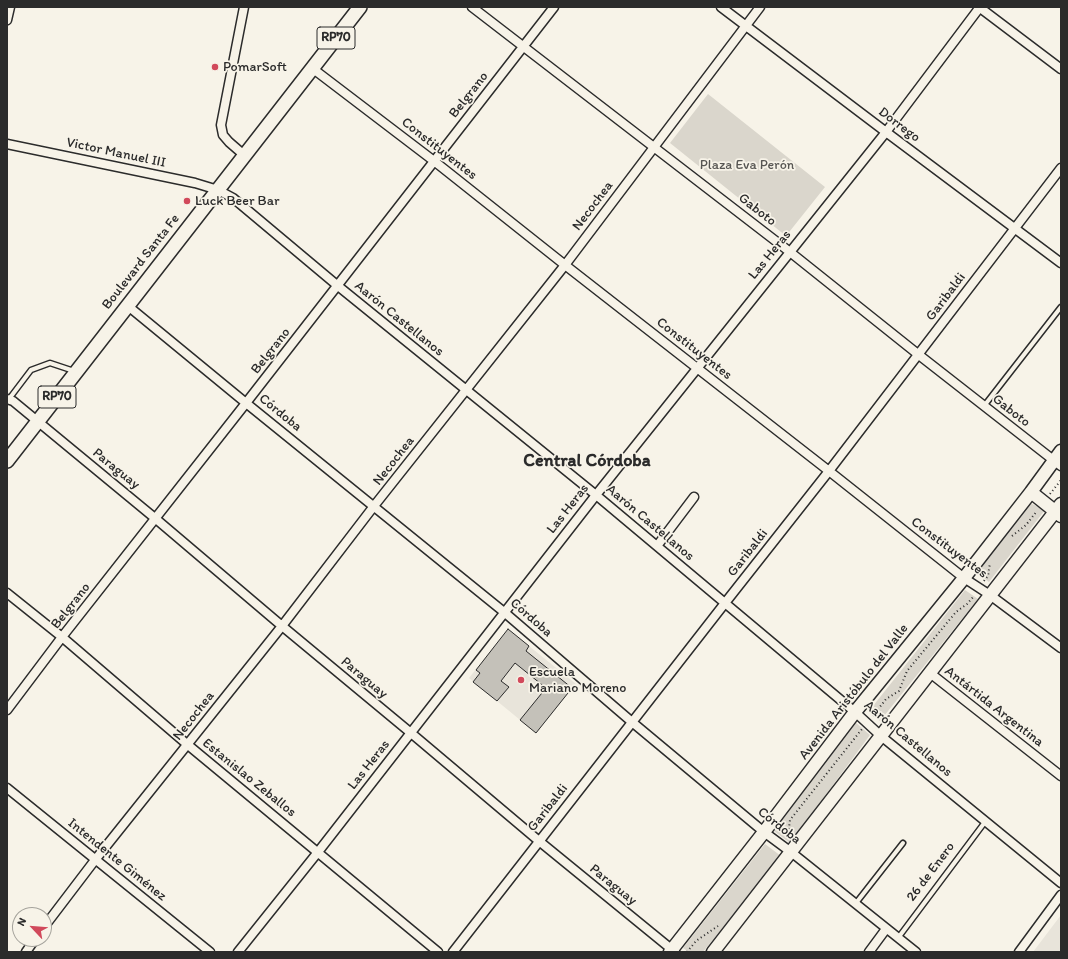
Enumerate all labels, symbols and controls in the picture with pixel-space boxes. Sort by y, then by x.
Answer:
road number: RP70 [317,27,355,49]
place label: PomarSoft [223,59,287,75]
marker: PomarSoft [210,62,220,72]
street label: Belgrano [446,68,492,122]
street label: Dorrego [875,104,923,146]
street label: Constituyentes [398,114,480,184]
street label: Victor Manuel III [65,134,167,172]
park label: Plaza Eva Perón [700,157,794,173]
street label: Necochea [569,178,617,234]
street label: Gaboto [735,190,779,230]
place label: Luck Beer Bar [195,193,280,209]
marker: Luck Beer Bar [182,196,192,206]
street label: Boulevard Santa Fe [99,211,183,313]
street label: Las Heras [745,227,795,283]
street label: Garibaldi [922,270,970,324]
street label: Aarón Castellanos [351,278,447,360]
street label: Constituyentes [653,314,735,384]
street label: Belgrano [248,324,294,378]
road number: RP70 [38,386,76,408]
street label: Córdoba [255,391,305,435]
street label: Gaboto [989,391,1033,431]
street label: Necochea [370,433,418,489]
street label: Paraguay [89,445,143,493]
district label: Central Córdoba [523,450,651,472]
street label: Las Heras [543,481,593,537]
street label: Aarón Castellanos [602,481,698,565]
street label: Constituyentes [907,514,991,582]
street label: Garibaldi [724,526,772,580]
street label: Belgrano [48,579,94,633]
street label: Córdoba [506,595,556,641]
street label: Avenida Aristóbulo del Valle [796,621,912,763]
street label: Paraguay [337,654,391,702]
street label: Antártida Argentina [941,663,1047,751]
place label: Escuela Mariano Moreno [529,664,626,696]
marker: Escuela Mariano Moreno [516,675,526,685]
street label: Necochea [170,688,218,744]
street label: Aarón Castellanos [860,697,956,781]
street label: Estanislao Zeballos [199,735,299,821]
street label: Las Heras [344,737,394,793]
street label: Garibaldi [524,781,572,835]
street label: Córdoba [754,804,804,848]
street label: Intendente Giménez [64,815,170,905]
street label: 26 de Enero [903,839,959,905]
street label: Paraguay [586,861,640,909]
north arrow [12,907,52,947]
text: N [14,916,29,928]

